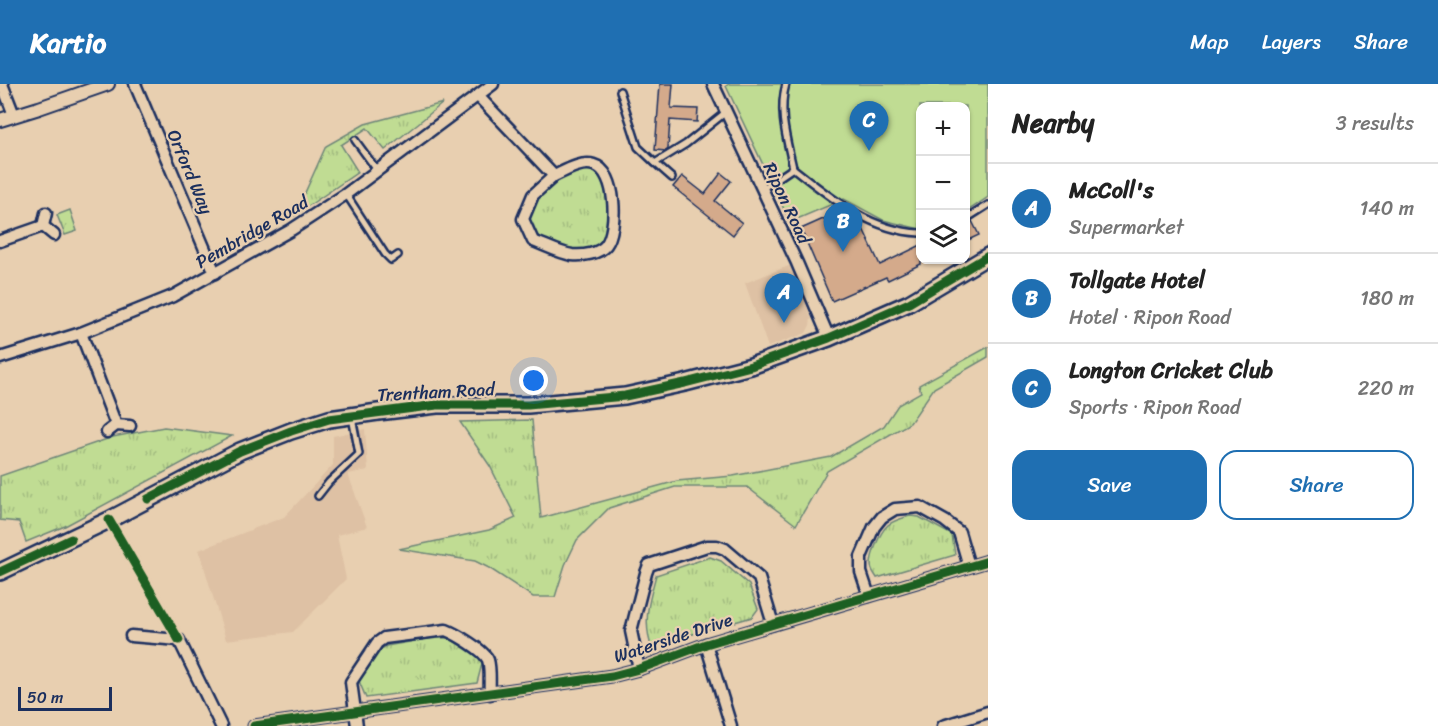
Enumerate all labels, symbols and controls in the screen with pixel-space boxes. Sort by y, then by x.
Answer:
text: Kartio [30,18,106,67]
text: Map [1190,23,1229,61]
text: Layers [1262,23,1321,61]
text: Share [1354,23,1408,61]
text: Nearby [1012,100,1094,146]
pin: C [850,101,888,151]
map controls [916,102,970,264]
button: + [916,102,970,156]
text: 3 results [1336,106,1414,141]
street label: Orford Way [158,124,223,220]
button: − [916,156,970,210]
street label: Ripon Road [754,157,821,251]
text: McColl's [1069,171,1154,210]
street label: Pembridge Road [189,186,316,277]
text: A [1025,191,1038,226]
text: 140 m [1360,191,1414,226]
pin: B [824,202,862,252]
button: layers [916,210,970,264]
text: Supermarket [1069,210,1184,245]
text: Tollgate Hotel [1069,261,1205,300]
pin: A [764,274,804,323]
text: B [1025,281,1038,316]
text: 180 m [1360,281,1414,316]
text: Hotel · Ripon Road [1069,300,1231,335]
text: Longton Cricket Club [1069,351,1273,390]
your location [519,366,548,395]
text: C [1025,371,1038,406]
text: 220 m [1358,371,1414,406]
street label: Trentham Road [377,373,497,411]
text: Sports · Ripon Road [1069,390,1240,425]
button: Save [1012,450,1207,520]
button: Share [1219,450,1414,520]
street label: Waterside Drive [609,604,737,672]
text: 50 m [27,683,63,712]
scale bar [18,684,112,712]

